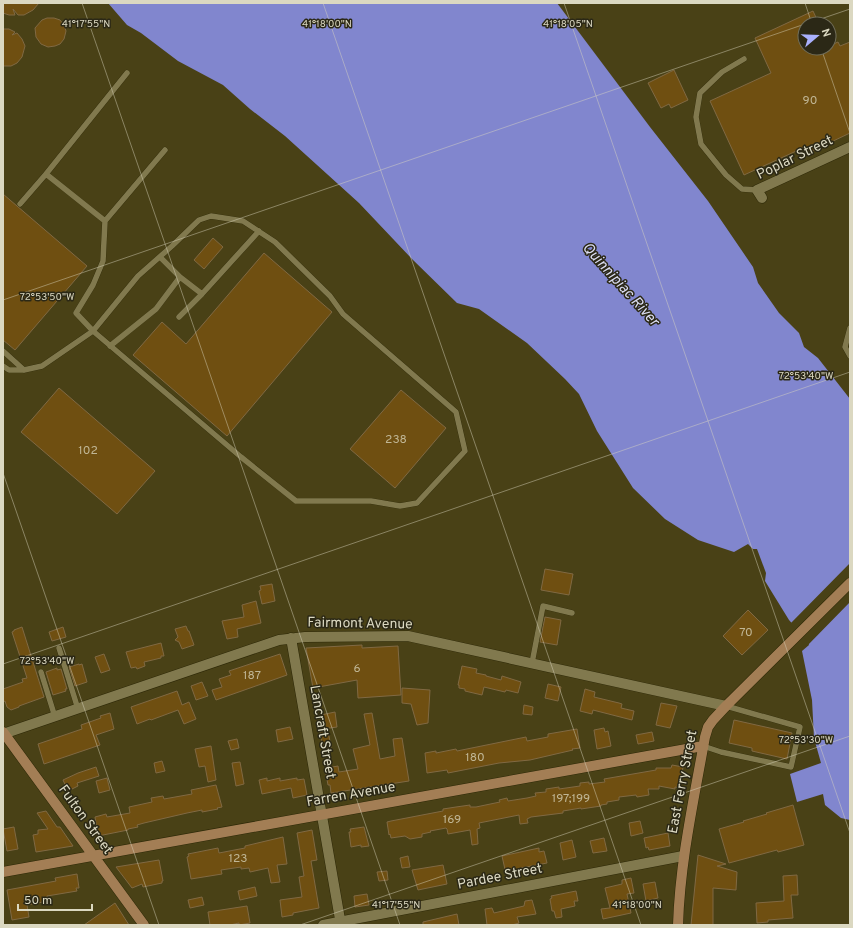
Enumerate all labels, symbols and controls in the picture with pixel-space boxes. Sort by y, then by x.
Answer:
north arrow [797,16,837,56]
text: 41°17'55"N [62,18,110,31]
text: 41°18'00"N [302,18,352,31]
text: 41°18'05"N [543,18,593,31]
text: N [818,27,833,39]
house number: 90 [803,93,817,109]
street label: Poplar Street [754,132,836,184]
water label: Quinnipiac River [577,239,664,332]
text: 72°53'50"W [20,291,74,304]
text: 72°53'40"W [779,370,833,383]
house number: 238 [385,432,407,448]
house number: 102 [78,443,98,459]
street label: Fairmont Avenue [307,615,413,633]
house number: 70 [739,625,753,641]
text: 72°53'40"W [20,655,74,668]
house number: 6 [353,661,361,677]
house number: 187 [243,668,261,684]
street label: Lancraft Street [305,684,339,780]
street label: East Ferry Street [665,729,701,835]
text: 72°53'30"W [779,734,833,747]
house number: 180 [465,750,485,766]
street label: Farren Avenue [305,779,397,811]
street label: Fulton Street [54,782,116,858]
house number: 197;199 [552,791,590,807]
house number: 169 [443,812,461,828]
house number: 123 [228,851,248,867]
street label: Pardee Street [456,860,544,894]
scale bar [18,886,92,912]
text: 50 m [24,893,52,909]
text: 41°17'55"N [372,899,420,912]
text: 41°18'00"N [612,899,662,912]

